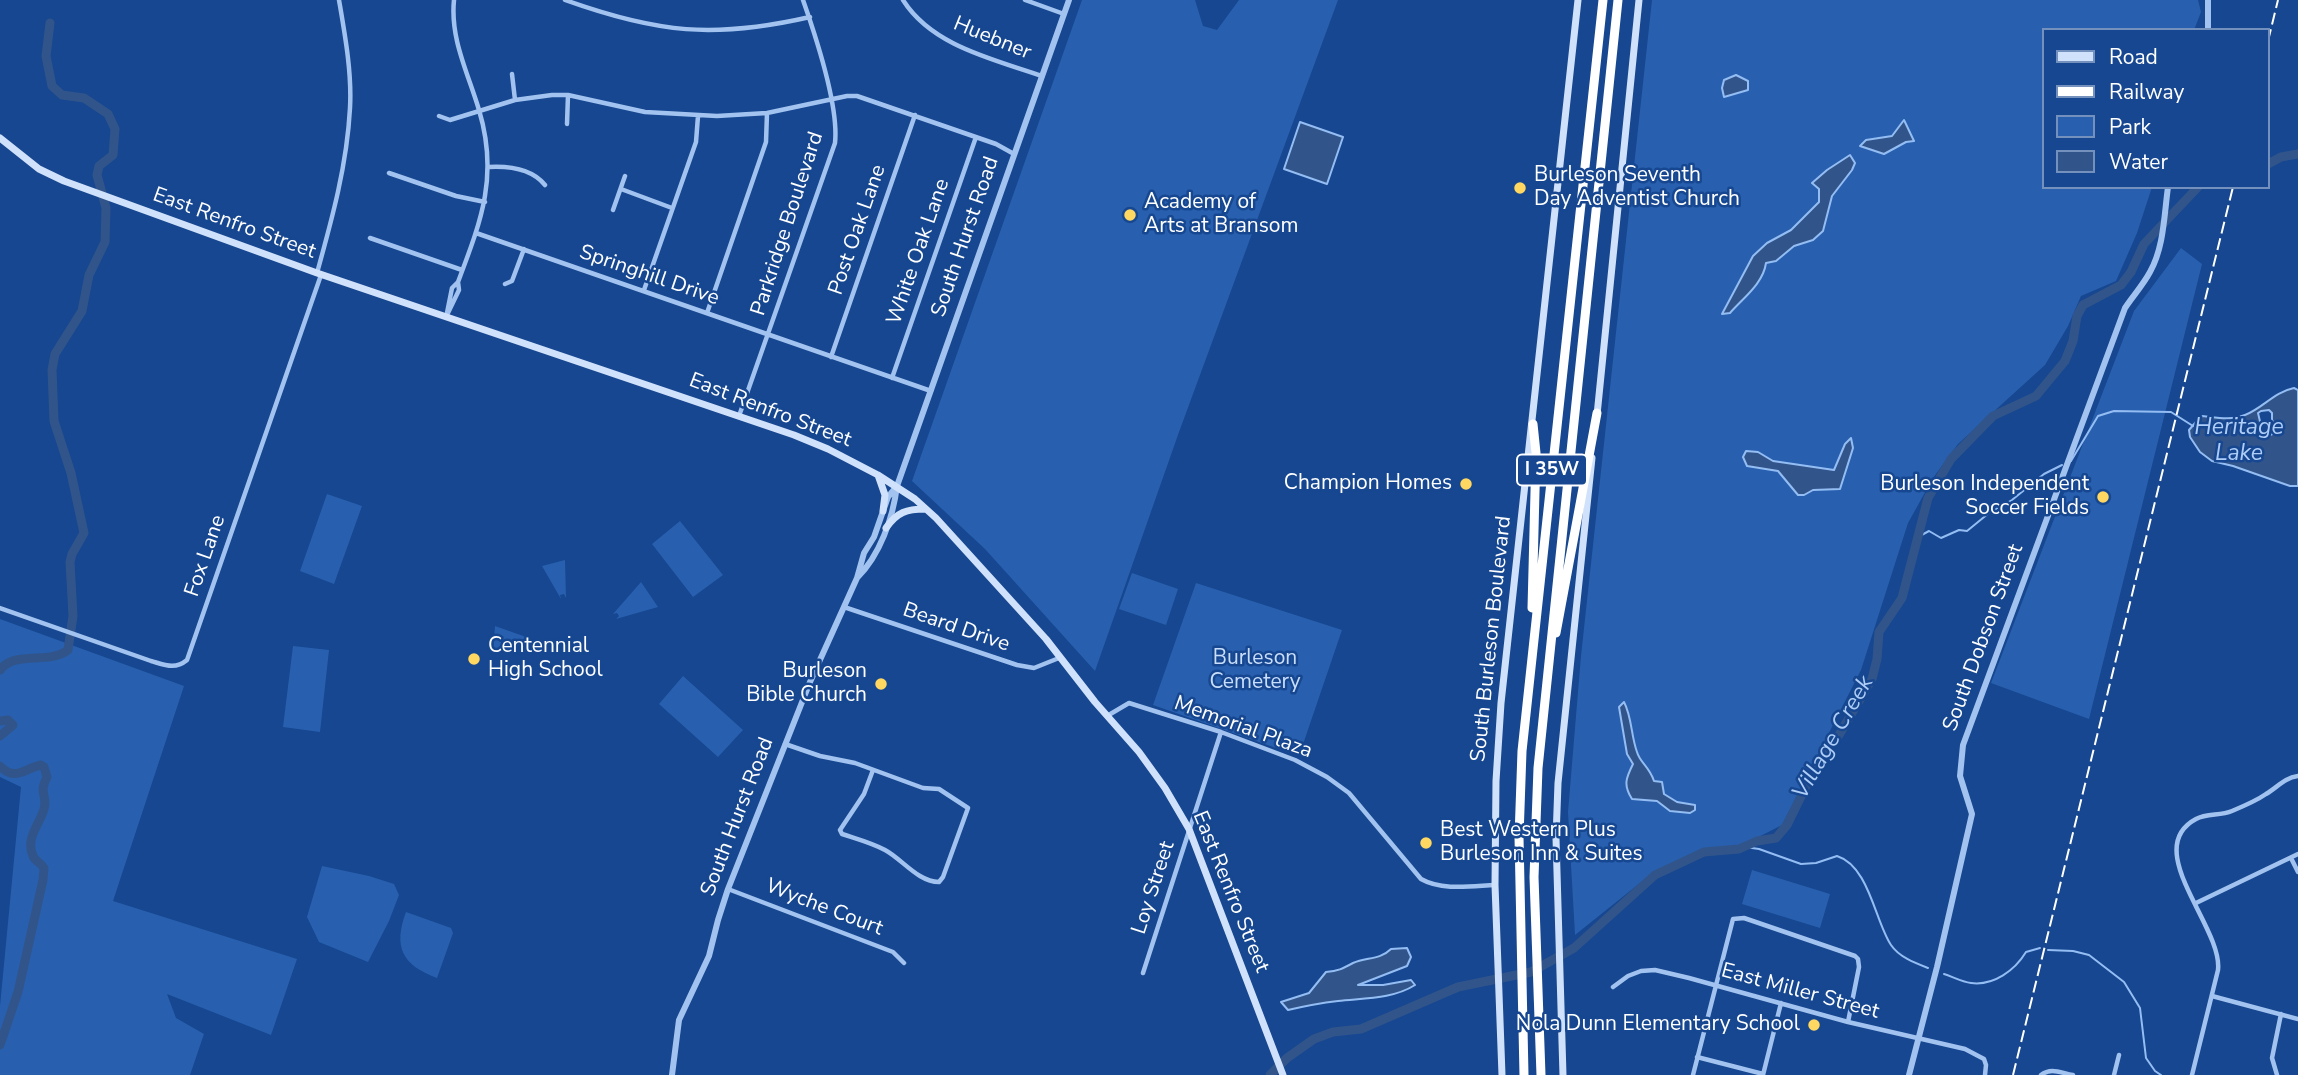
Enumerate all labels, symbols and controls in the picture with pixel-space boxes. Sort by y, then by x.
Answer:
street label: Huebner [949,12,1035,66]
legend [2042,28,2270,189]
text: Road [2109,43,2158,71]
text: Railway [2109,78,2184,106]
text: Park [2109,113,2151,141]
street label: Parkridge Boulevard [746,129,830,319]
text: Water [2109,148,2168,176]
street label: South Hurst Road [927,154,1005,320]
street label: Post Oak Lane [824,162,892,298]
place label: Burleson Seventh Day Adventist Church [1534,163,1740,213]
street label: White Oak Lane [882,176,956,328]
marker: Burleson Seventh Day Adventist Church [1512,180,1528,196]
street label: East Renfro Street [149,183,319,265]
place label: Academy of Arts at Bransom [1144,190,1299,240]
marker: Academy of Arts at Bransom [1122,207,1138,223]
street label: Springhill Drive [576,240,722,312]
street label: East Renfro Street [685,368,855,454]
water label: Heritage Lake [2194,414,2284,468]
road number: I 35W [1517,454,1587,485]
place label: Champion Homes [1284,471,1452,497]
place label: Burleson Independent Soccer Fields [1880,472,2089,522]
marker: Champion Homes [1458,476,1474,492]
marker: Burleson Independent Soccer Fields [2095,489,2111,505]
street label: Fox Lane [180,512,232,600]
street label: South Burleson Boulevard [1467,515,1517,763]
street label: South Dobson Street [1938,541,2030,735]
street label: Beard Drive [899,598,1013,658]
place label: Centennial High School [488,634,603,684]
park label: Burleson Cemetery [1209,646,1301,696]
marker: Centennial High School [466,651,482,667]
place label: Burleson Bible Church [746,659,867,709]
water label: Village Creek [1788,671,1880,805]
marker: Burleson Bible Church [873,676,889,692]
street label: Memorial Plaza [1170,691,1316,765]
street label: South Hurst Road [696,734,780,900]
street label: East Renfro Street [1186,808,1274,976]
place label: Best Western Plus Burleson Inn & Suites [1440,818,1643,868]
marker: Best Western Plus Burleson Inn & Suites [1418,835,1434,851]
street label: Loy Street [1127,838,1181,938]
street label: Wyche Court [762,874,886,942]
street label: East Miller Street [1718,959,1882,1025]
place label: Nola Dunn Elementary School [1516,1012,1800,1038]
marker: Nola Dunn Elementary School [1806,1017,1822,1033]

